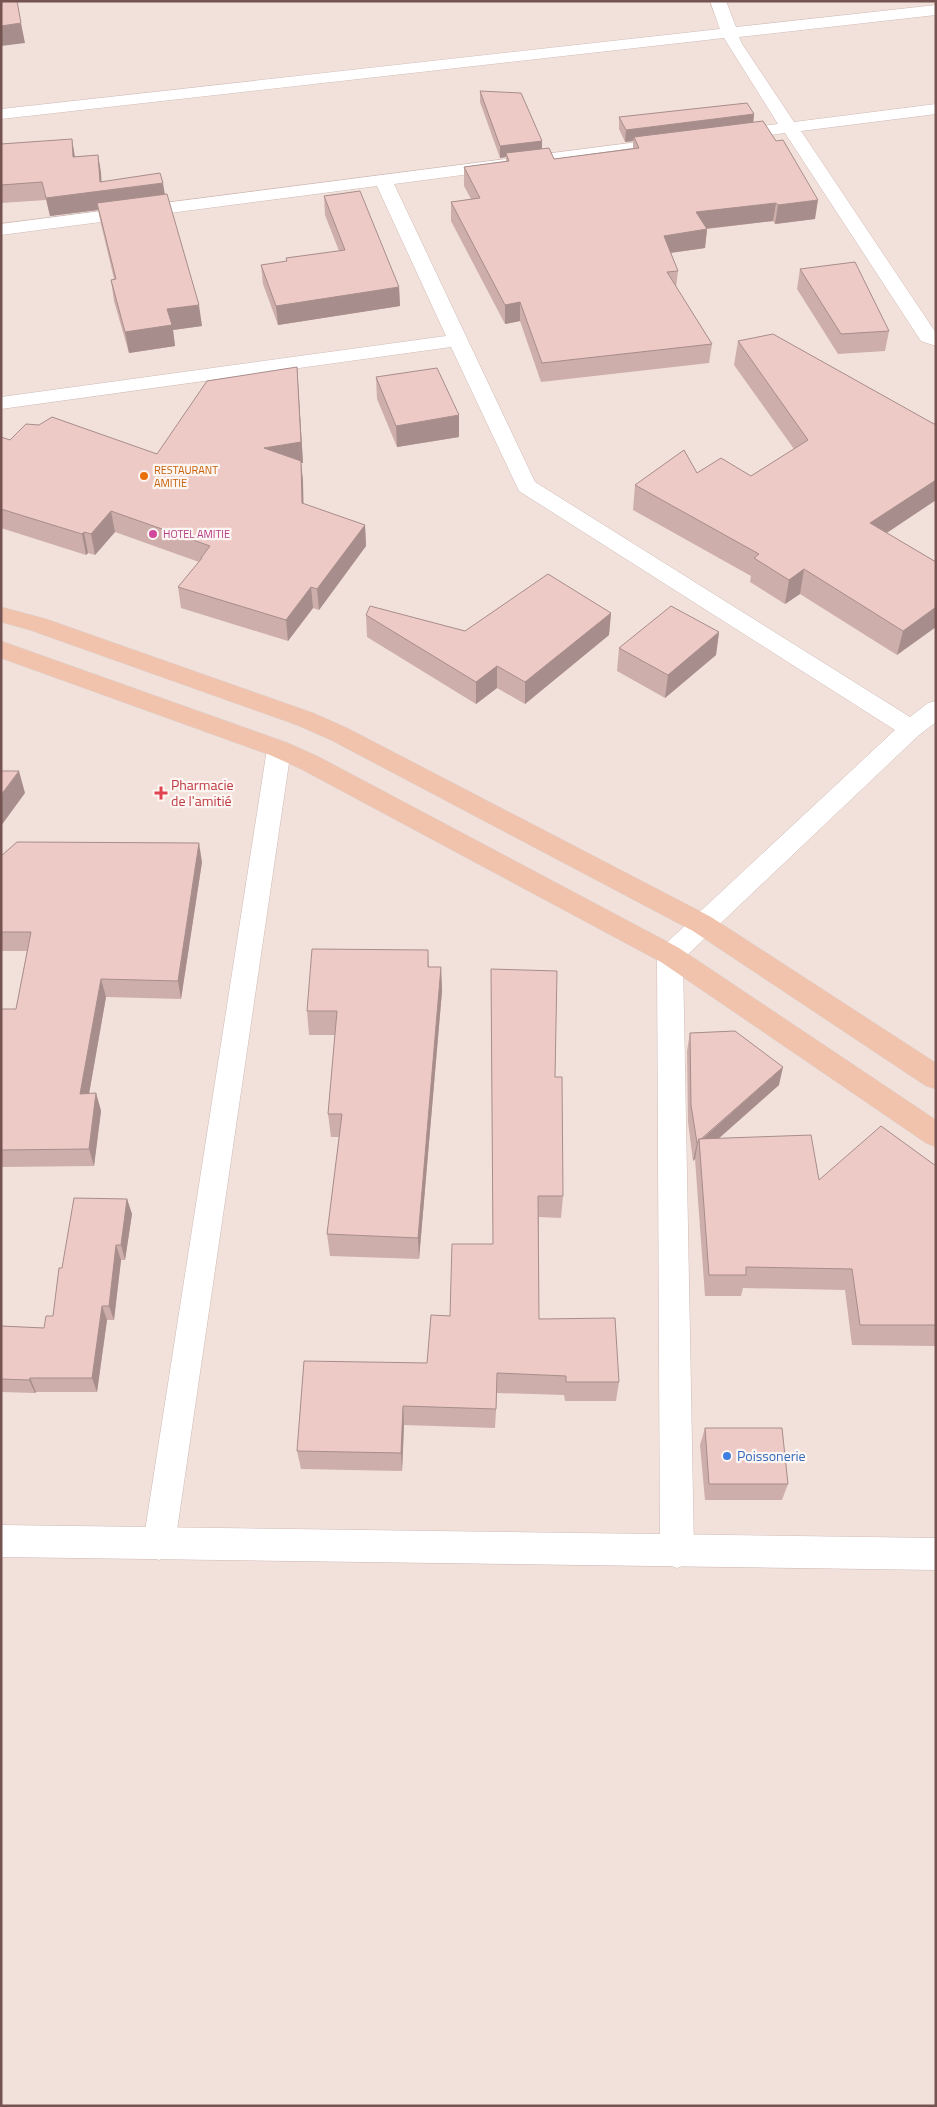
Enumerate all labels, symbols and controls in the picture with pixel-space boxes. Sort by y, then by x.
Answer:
place label: RESTAURANT AMITIE [154,462,218,491]
marker: RESTAURANT AMITIE [138,470,150,482]
place label: HOTEL AMITIE [163,526,230,542]
marker: HOTEL AMITIE [147,528,159,540]
place label: Pharmacie de l'amitié [171,774,234,811]
marker: Pharmacie de l'amitié [155,787,167,799]
place label: Poissonerie [737,1445,806,1466]
marker: Poissonerie [721,1450,733,1462]

